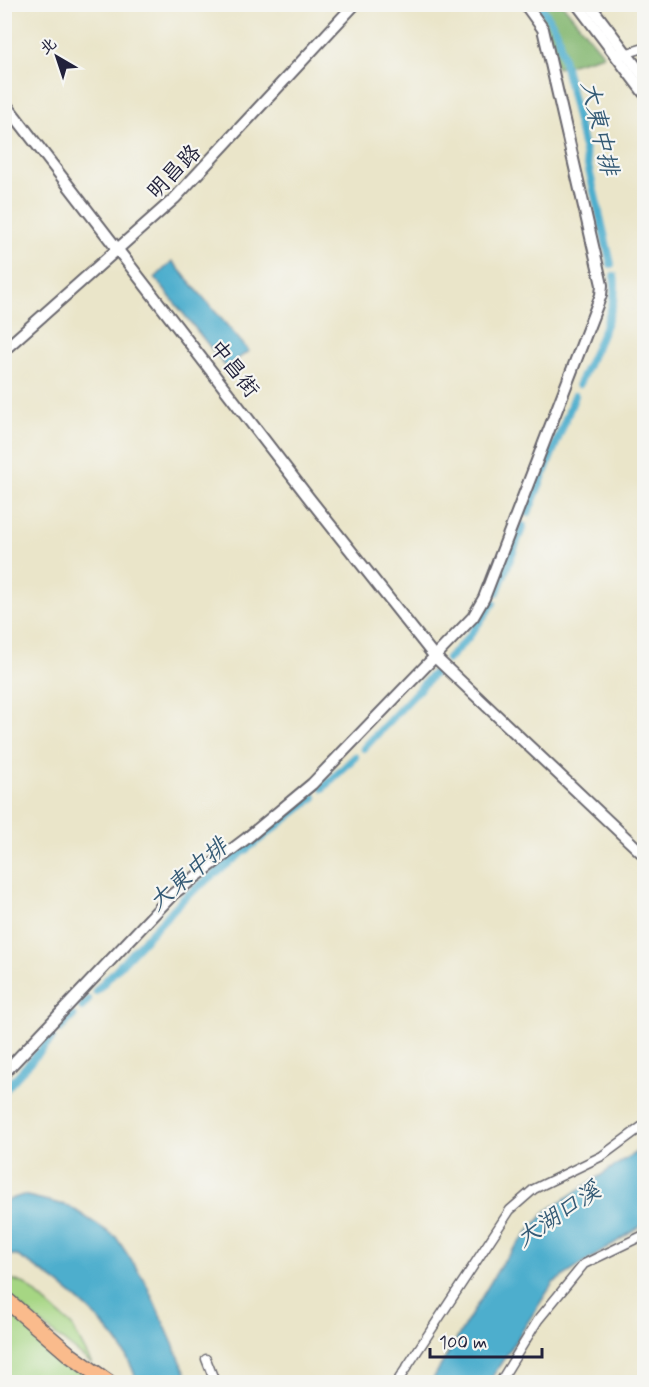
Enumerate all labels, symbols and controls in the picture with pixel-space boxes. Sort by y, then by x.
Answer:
north arrow [27,27,87,87]
text: 北 [36,33,61,60]
water label: 大東中排 [573,78,625,181]
street label: 明昌路 [141,139,207,206]
street label: 中昌街 [202,335,265,404]
water label: 大東中排 [143,831,237,918]
water label: 大湖口溪 [510,1174,609,1255]
scale bar [430,1321,542,1359]
text: 100 m [439,1331,487,1355]

